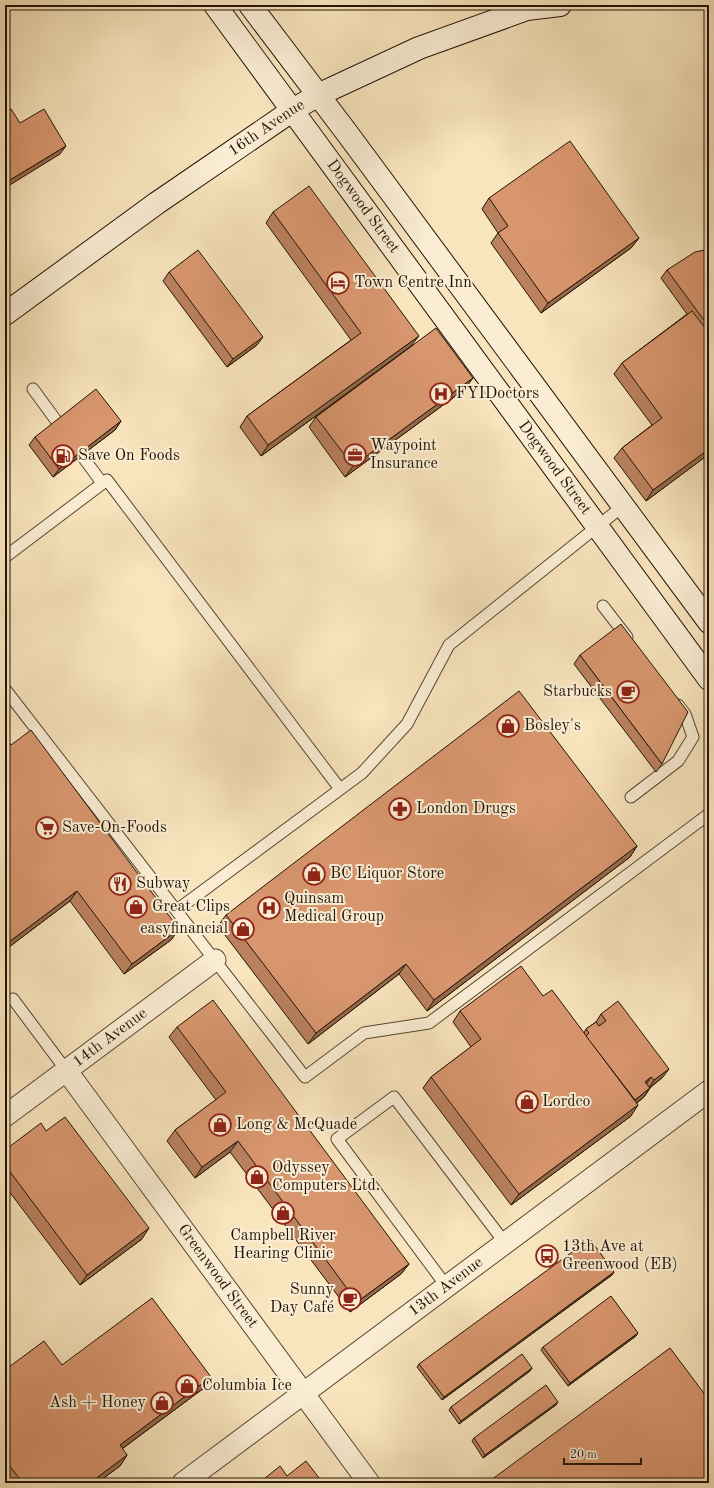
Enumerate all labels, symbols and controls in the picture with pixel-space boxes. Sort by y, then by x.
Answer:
street label: 16th Avenue [226,97,308,160]
street label: Dogwood Street [323,157,403,257]
hotel icon: Town Centre Inn [325,270,351,296]
place label: Town Centre Inn [354,275,472,291]
hospital icon: FYIDoctors [428,381,454,407]
place label: FYIDoctors [456,386,539,402]
street label: Dogwood Street [515,418,594,518]
place label: Waypoint Insurance [370,438,438,472]
office icon: Waypoint Insurance [342,442,368,468]
fuel station icon: Save On Foods [50,443,76,469]
place label: Save On Foods [78,448,180,464]
cafe icon: Starbucks [615,679,641,705]
place label: Starbucks [543,684,612,700]
shop icon: Bosley's [495,713,521,739]
place label: Bosley's [524,718,581,734]
pharmacy icon: London Drugs [387,796,413,822]
place label: London Drugs [416,801,516,817]
supermarket icon: Save-On-Foods [34,815,60,841]
place label: Save-On-Foods [62,820,167,836]
shop icon: BC Liquor Store [301,861,327,887]
place label: BC Liquor Store [330,866,444,882]
restaurant icon: Subway [107,871,133,897]
place label: Subway [136,876,191,892]
place label: Quinsam Medical Group [284,891,384,925]
shop icon: Great Clips [123,894,149,920]
hospital icon: Quinsam Medical Group [256,895,282,921]
place label: Great Clips [152,899,230,915]
shop icon: easyfinancial [230,916,256,942]
place label: easyfinancial [140,921,228,937]
street label: 14th Avenue [70,1005,150,1071]
shop icon: Lordco [514,1089,540,1115]
place label: Lordco [542,1094,591,1110]
shop icon: Long & McQuade [207,1112,233,1138]
place label: Long & McQuade [236,1117,357,1133]
place label: Odyssey Computers Ltd. [272,1160,380,1194]
shop icon: Odyssey Computers Ltd. [244,1164,270,1190]
shop icon: Campbell River Hearing Clinic [270,1200,296,1226]
street label: Greenwood Street [174,1222,261,1332]
place label: Campbell River Hearing Clinic [230,1228,336,1262]
place label: 13th Ave at Greenwood (EB) [562,1239,678,1273]
bus stop icon: 13th Ave at Greenwood (EB) [534,1243,560,1269]
street label: 13th Avenue [406,1254,486,1320]
place label: Sunny Day Café [270,1282,335,1316]
cafe icon: Sunny Day Café [337,1286,363,1312]
shop icon: Columbia Ice [174,1373,200,1399]
place label: Columbia Ice [202,1378,292,1394]
shop icon: Ash + Honey [149,1390,175,1416]
place label: Ash + Honey [49,1395,147,1411]
scale bar [564,1440,641,1466]
text: 20 m [570,1449,597,1461]

